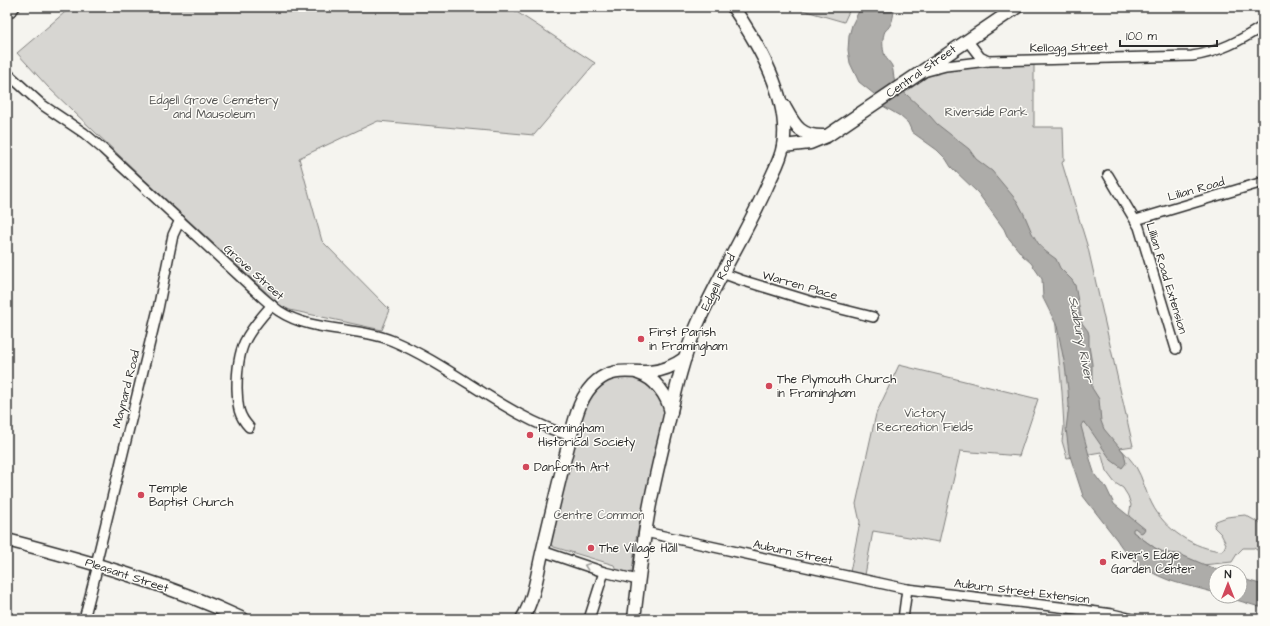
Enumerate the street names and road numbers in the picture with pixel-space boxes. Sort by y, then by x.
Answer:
street label: Kellogg Street [1030,38,1109,58]
street label: Central Street [883,41,960,102]
street label: Lilian Road [1166,173,1227,206]
street label: Lillian Road Extension [1141,220,1192,336]
street label: Grove Street [220,241,288,304]
street label: Edgell Road [697,251,741,314]
street label: Warren Place [760,267,840,304]
street label: Maynard Road [109,348,145,430]
street label: Auburn Street [751,536,834,569]
street label: Pleasant Street [83,554,171,597]
street label: Auburn Street Extension [953,575,1091,608]

